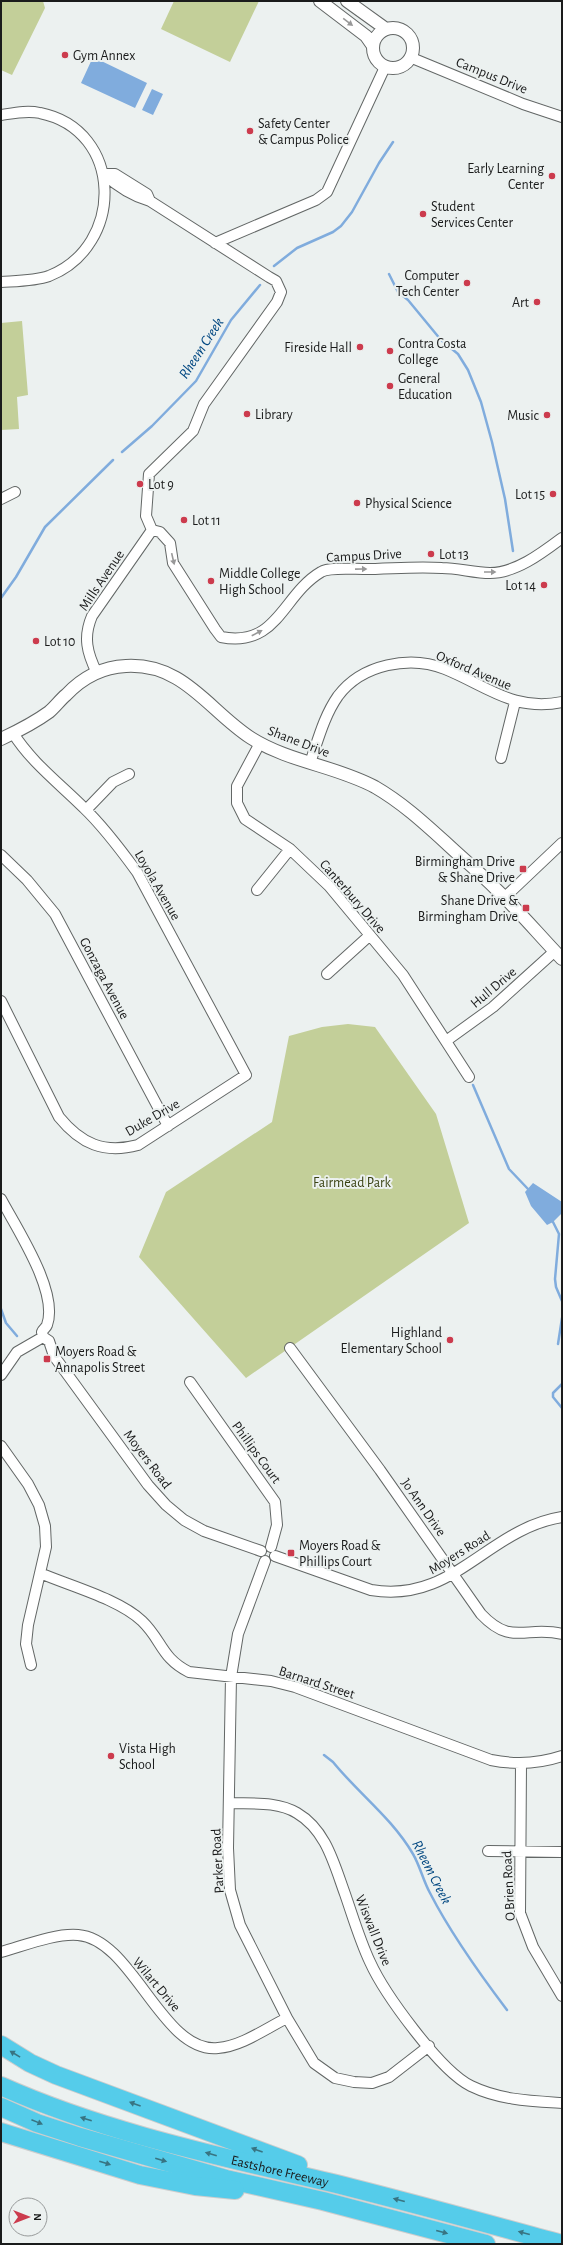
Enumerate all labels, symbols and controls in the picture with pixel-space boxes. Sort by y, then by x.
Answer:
one-way arrow [343,18,354,27]
place label: Gym Annex [73,49,135,63]
marker: Gym Annex [60,50,70,60]
street label: Campus Drive [454,55,529,97]
place label: Safety Center & Campus Police [258,117,349,147]
marker: Safety Center & Campus Police [245,126,255,136]
place label: Early Learning Center [467,162,544,192]
marker: Early Learning Center [547,171,557,181]
place label: Student Services Center [431,200,514,230]
marker: Student Services Center [418,209,428,219]
place label: Computer Tech Center [396,269,459,299]
marker: Computer Tech Center [462,278,472,288]
place label: Art [512,296,530,310]
marker: Art [532,297,542,307]
water label: Rheem Creek [176,315,227,381]
place label: Contra Costa College [398,337,467,367]
place label: Fireside Hall [284,341,352,355]
marker: Fireside Hall [355,342,365,352]
marker: Contra Costa College [385,346,395,356]
place label: General Education [398,372,452,402]
marker: General Education [385,381,395,391]
place label: Library [255,408,293,422]
marker: Library [242,409,252,419]
place label: Music [507,409,540,423]
marker: Music [542,410,552,420]
place label: Lot 9 [148,478,174,492]
marker: Lot 9 [135,479,145,489]
place label: Lot 15 [515,488,545,502]
marker: Lot 15 [548,489,558,499]
place label: Physical Science [365,497,452,511]
marker: Physical Science [352,498,362,508]
place label: Lot 11 [192,514,221,528]
marker: Lot 11 [179,515,189,525]
street label: Campus Drive [326,547,402,565]
street label: Mills Avenue [77,548,127,613]
place label: Lot 13 [439,548,469,562]
marker: Lot 13 [426,549,436,559]
one-way arrow [170,552,176,565]
one-way arrow [355,566,368,572]
place label: Middle College High School [219,567,301,597]
one-way arrow [484,569,497,575]
marker: Middle College High School [206,576,216,586]
place label: Lot 14 [505,579,536,593]
marker: Lot 14 [539,580,549,590]
one-way arrow [251,630,263,637]
place label: Lot 10 [44,635,76,649]
marker: Lot 10 [31,636,41,646]
street label: Oxford Avenue [434,649,513,693]
street label: Shane Drive [266,724,332,760]
street label: Loyola Avenue [132,848,183,923]
place label: Birmingham Drive & Shane Drive [415,855,515,885]
street label: Canterbury Drive [317,857,388,936]
marker: Birmingham Drive & Shane Drive [518,864,528,874]
place label: Shane Drive & Birmingham Drive [418,894,518,924]
marker: Shane Drive & Birmingham Drive [521,903,531,913]
street label: Gonzaga Avenue [77,935,132,1022]
street label: Hull Drive [468,965,519,1011]
street label: Duke Drive [123,1097,182,1139]
park label: Fairmead Park [313,1176,392,1190]
place label: Highland Elementary School [341,1326,442,1356]
marker: Highland Elementary School [445,1335,455,1345]
place label: Moyers Road & Annapolis Street [55,1345,146,1375]
marker: Moyers Road & Annapolis Street [42,1354,52,1364]
street label: Phillips Court [229,1419,284,1487]
street label: Moyers Road [121,1428,174,1492]
street label: Jo Ann Drive [398,1476,448,1539]
street label: Moyers Road [426,1528,493,1577]
place label: Moyers Road & Phillips Court [299,1539,381,1569]
marker: Moyers Road & Phillips Court [286,1548,296,1558]
street label: Barnard Street [277,1664,357,1702]
place label: Vista High School [119,1742,176,1772]
marker: Vista High School [106,1751,116,1761]
street label: Parker Road [209,1828,227,1894]
water label: Rheem Creek [409,1838,454,1907]
street label: O Brien Road [500,1850,518,1921]
street label: Wiswall Drive [353,1893,394,1968]
street label: Wilart Drive [130,1955,183,2014]
one-way arrow [9,2050,21,2057]
one-way arrow [128,2101,140,2107]
one-way arrow [80,2116,92,2122]
one-way arrow [31,2120,43,2126]
one-way arrow [250,2146,262,2152]
one-way arrow [205,2151,217,2157]
street label: Eastshore Freeway [230,2153,330,2190]
one-way arrow [155,2157,167,2163]
one-way arrow [100,2161,112,2167]
north arrow [8,2197,48,2237]
one-way arrow [392,2197,404,2203]
text: N [32,2213,43,2221]
one-way arrow [436,2230,448,2236]
one-way arrow [518,2230,531,2236]

